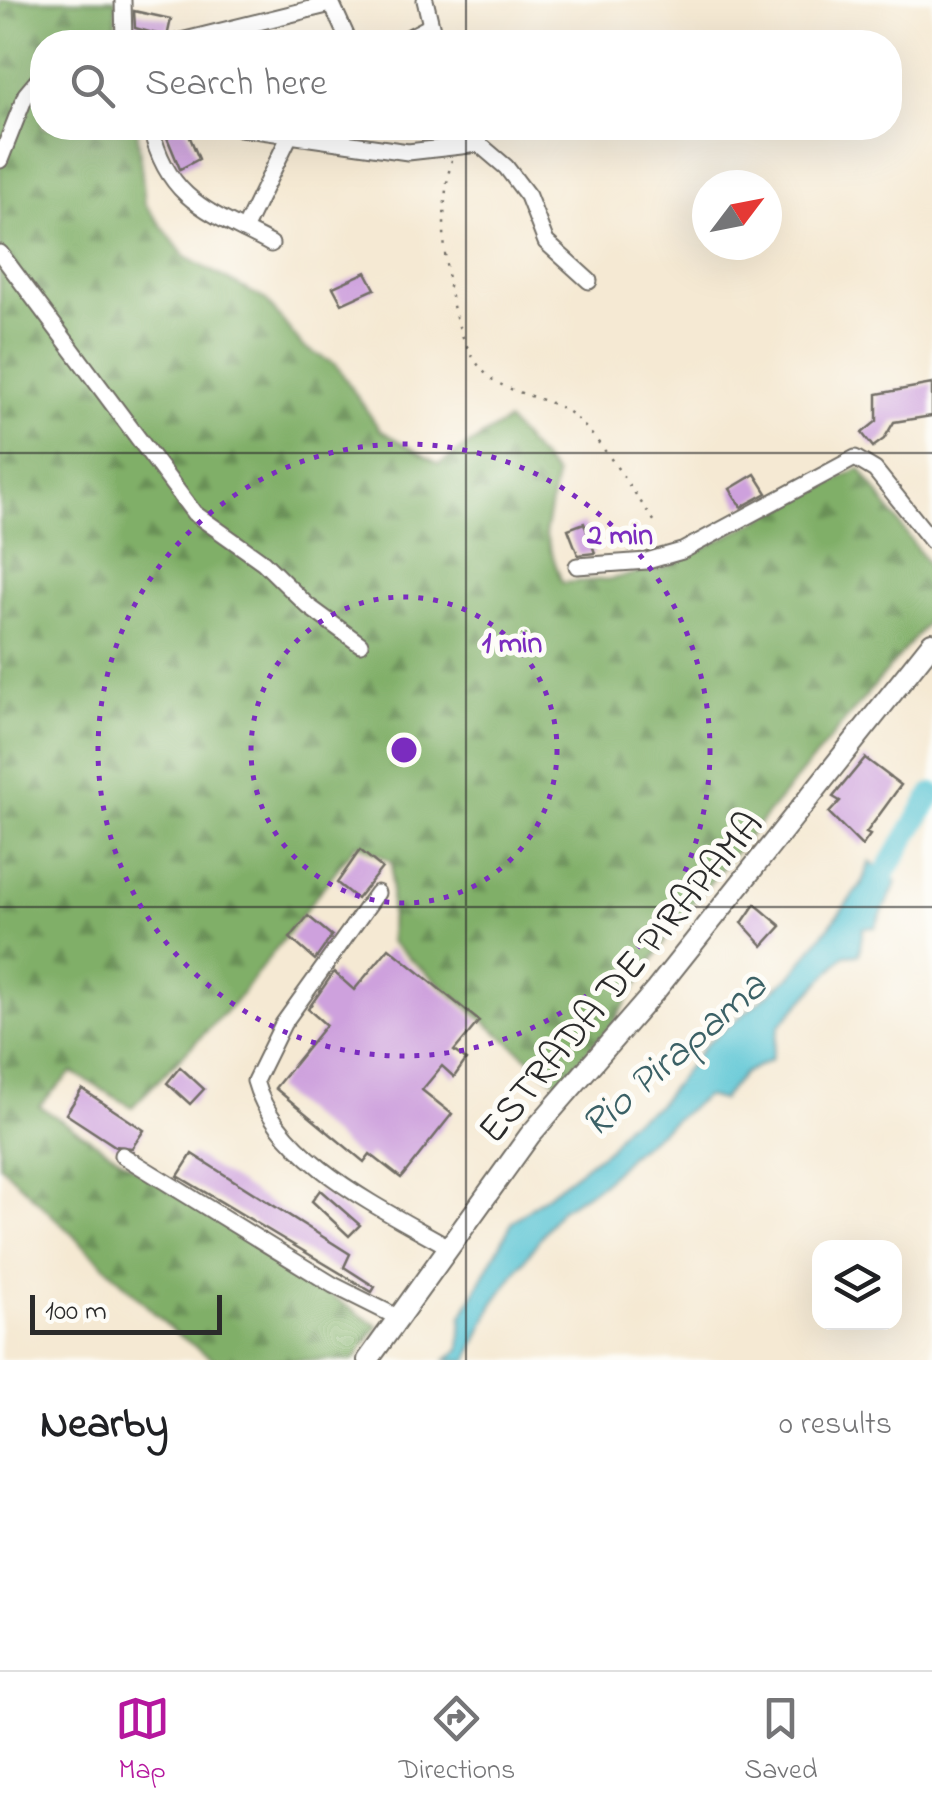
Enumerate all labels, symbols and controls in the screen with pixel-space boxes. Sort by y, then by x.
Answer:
search box [30,30,902,140]
text: Search here [145,57,327,113]
icon: search [65,58,120,113]
north arrow [692,170,782,260]
text: 2 min [586,515,653,559]
text: 1 min [482,623,542,667]
centre of rings [386,732,422,768]
street label: ESTRADA DE PIRAPAMA [465,800,780,1158]
water label: Rio Pirapama [569,957,782,1155]
map controls [812,1240,902,1330]
button: layers [812,1240,902,1330]
scale bar [30,1290,222,1334]
text: 100 m [45,1292,107,1333]
text: Nearby [40,1395,168,1456]
text: 0 results [779,1402,892,1449]
tab: Map [115,1691,170,1792]
tab: Directions [399,1691,515,1792]
tab: Saved [744,1691,817,1792]

